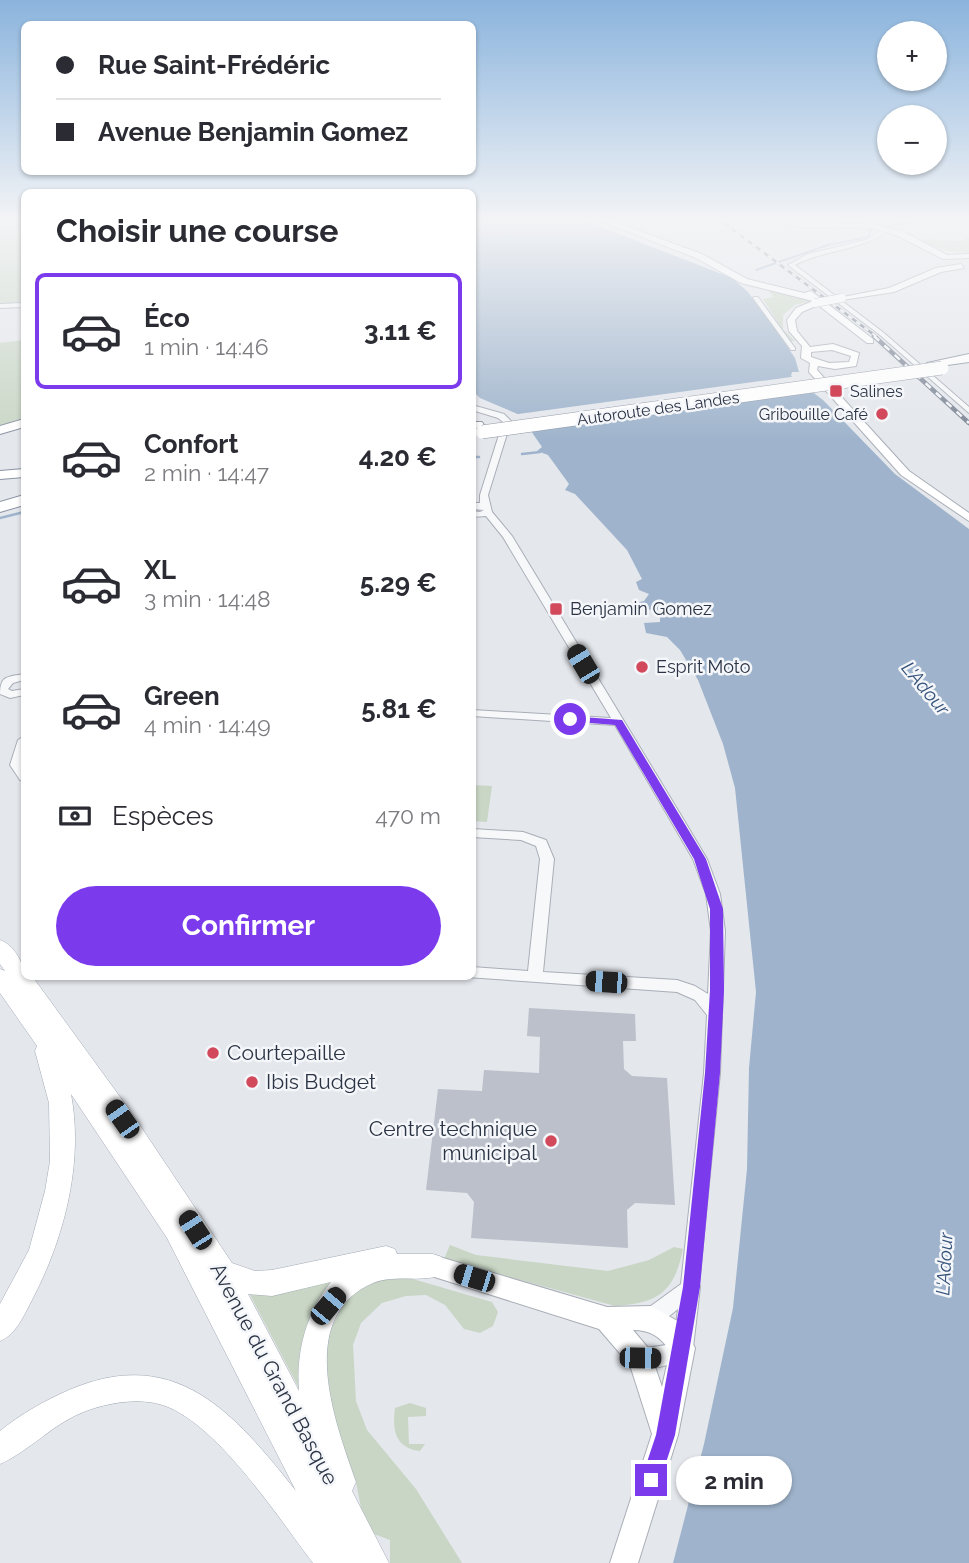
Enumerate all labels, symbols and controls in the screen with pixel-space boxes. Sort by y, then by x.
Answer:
map controls [877,21,947,175]
button: + [877,21,947,91]
text: Rue Saint-Frédéric [98,50,330,80]
button: − [877,105,947,175]
text: Avenue Benjamin Gomez [98,117,408,147]
text: Choisir une course [56,212,339,249]
icon: car [60,300,123,363]
text: Éco [144,303,190,333]
text: 3.11 € [364,316,437,346]
text: 1 min · 14:46 [144,333,269,360]
place label: Salines [850,382,903,401]
marker: Salines [828,383,844,399]
street label: Autoroute des Landes [576,388,741,429]
place label: Gribouille Café [759,405,868,424]
marker: Gribouille Café [874,406,890,422]
icon: car [60,426,123,489]
text: Confort [144,429,238,459]
text: 4.20 € [359,442,437,472]
text: 2 min · 14:47 [144,459,269,486]
icon: car [60,552,123,615]
text: XL [144,555,176,585]
text: 5.29 € [360,568,437,598]
text: 3 min · 14:48 [144,585,271,612]
place label: Benjamin Gomez [570,598,712,619]
marker: Benjamin Gomez [548,601,564,617]
car [564,641,603,687]
place label: Esprit Moto [656,656,751,677]
water label: L'Adour [897,657,956,720]
marker: Esprit Moto [634,659,650,675]
icon: car [60,678,123,741]
text: Green [144,681,220,711]
text: 5.81 € [361,694,437,724]
route start [554,703,586,735]
text: 4 min · 14:49 [144,711,271,738]
icon: cash [56,797,94,835]
text: Espèces [112,801,214,831]
text: 470 m [375,802,441,829]
button: Confirmer [56,886,441,966]
car [585,970,628,994]
place label: Courtepaille [227,1040,346,1065]
marker: Courtepaille [205,1045,221,1061]
place label: Ibis Budget [266,1069,376,1094]
marker: Ibis Budget [244,1074,260,1090]
car [102,1096,143,1142]
place label: Centre technique municipal [369,1116,537,1165]
marker: Centre technique municipal [543,1133,559,1149]
car [175,1207,216,1253]
water label: L'Adour [931,1231,957,1296]
street label: Avenue du Grand Basque [205,1259,344,1489]
car [451,1262,498,1294]
car [307,1283,350,1329]
car [619,1347,662,1369]
callout: 2 min [676,1456,791,1504]
route end [635,1464,667,1496]
text: 2 min [704,1467,764,1494]

